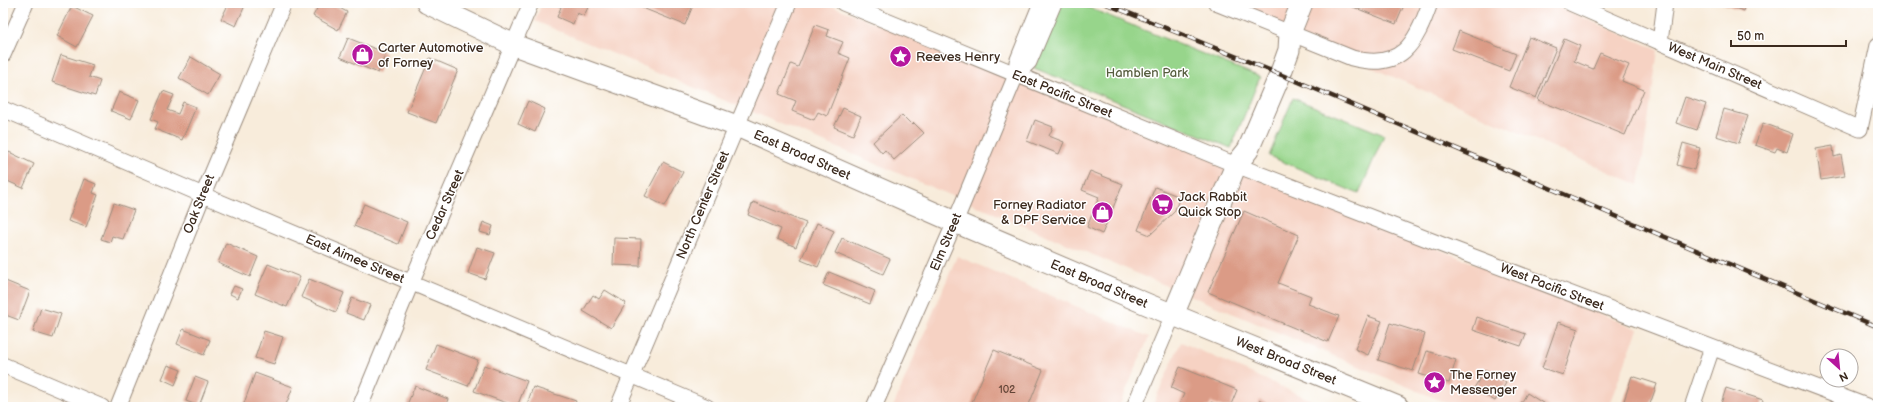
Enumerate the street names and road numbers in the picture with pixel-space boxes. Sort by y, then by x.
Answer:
street label: West Main Street [1666,39,1764,93]
street label: East Pacific Street [1009,67,1115,121]
street label: East Broad Street [751,126,853,184]
street label: North Center Street [673,149,733,261]
street label: Cedar Street [422,167,468,243]
street label: Oak Street [180,172,218,236]
street label: Elm Street [927,211,965,273]
street label: East Aimee Street [303,231,407,287]
street label: East Broad Street [1048,256,1150,312]
street label: West Pacific Street [1498,260,1606,314]
street label: West Broad Street [1233,333,1339,389]

